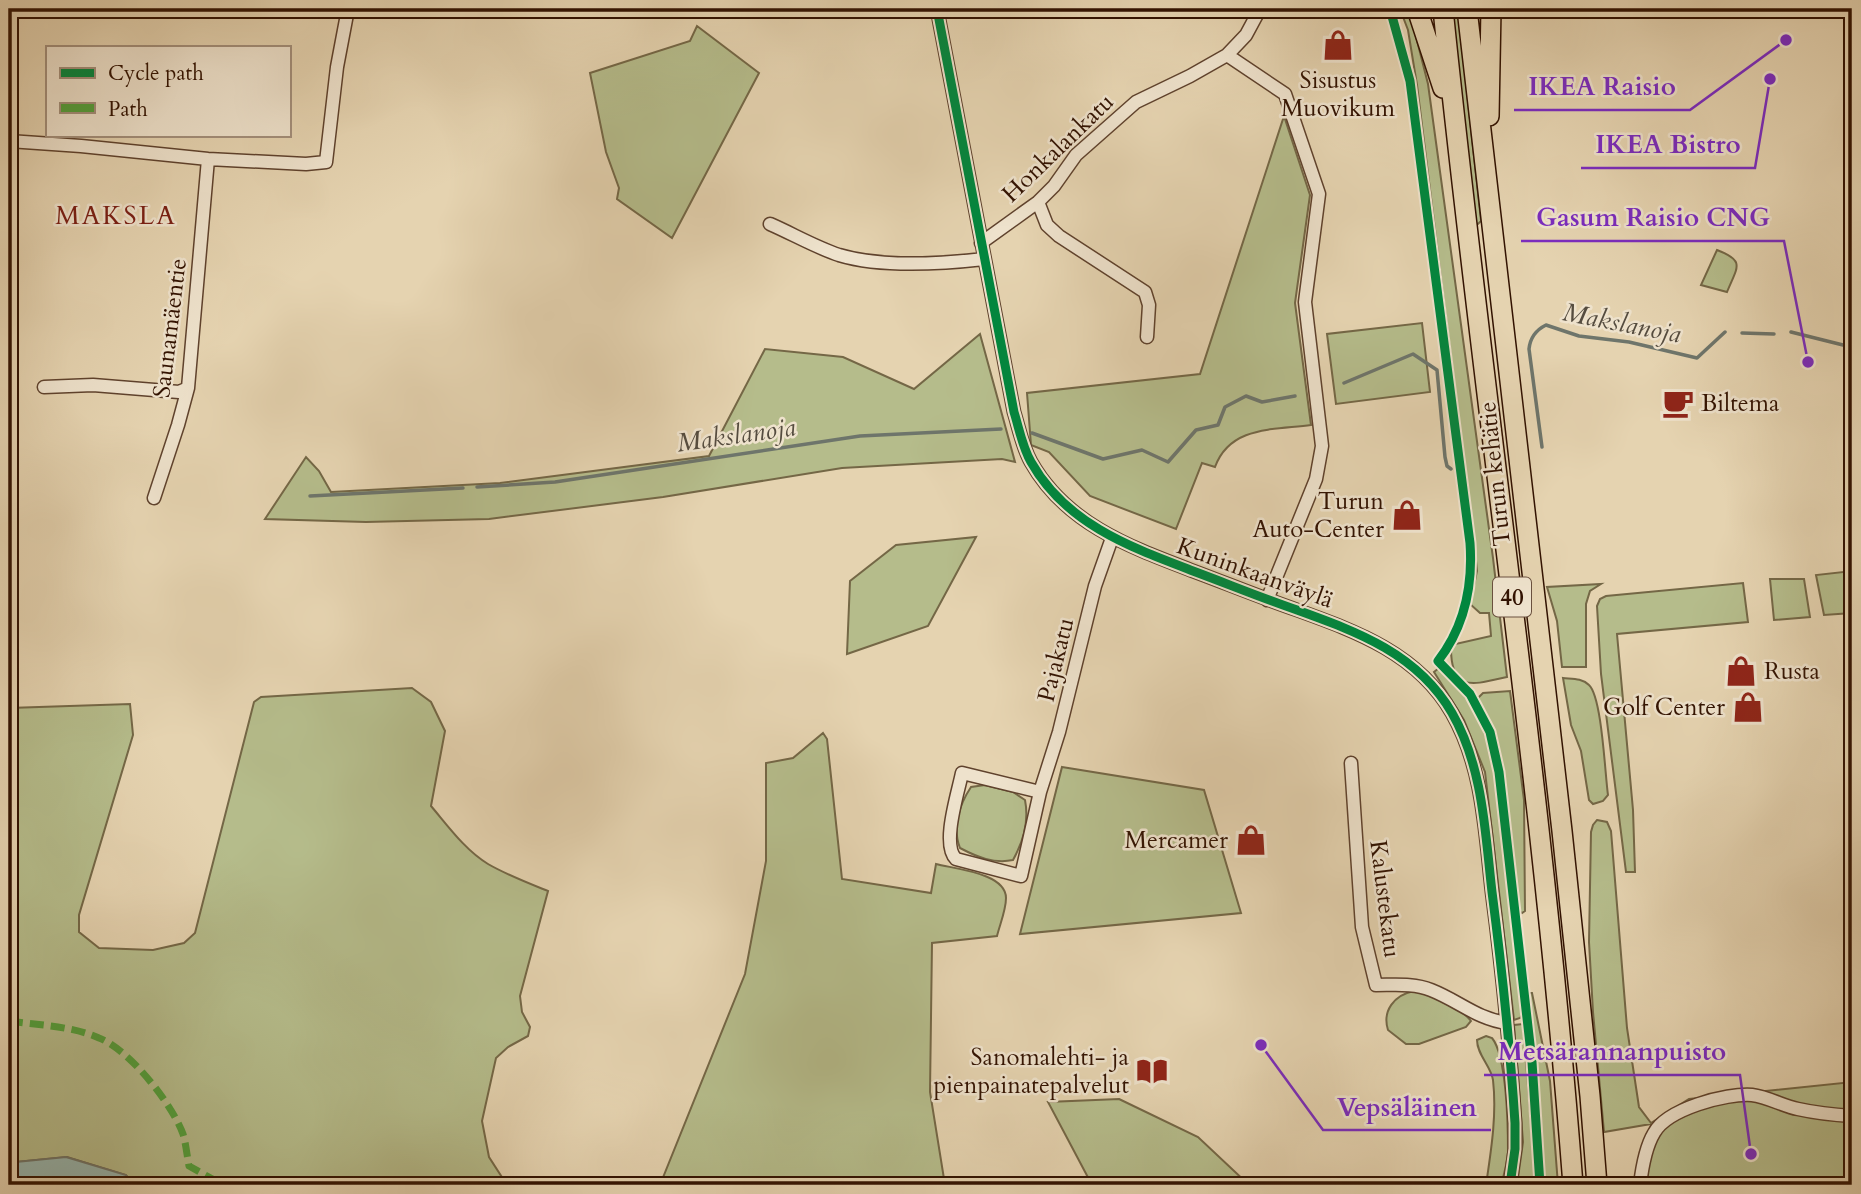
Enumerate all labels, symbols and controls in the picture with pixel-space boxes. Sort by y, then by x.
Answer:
shop icon: Sisustus Muovikum [1321,28,1355,62]
legend [46,46,290,136]
text: Cycle path [108,59,204,88]
callout: IKEA Raisio [1514,63,1690,110]
place label: Sisustus Muovikum [1281,64,1396,125]
text: IKEA Raisio [1528,69,1676,104]
street label: Honkalankatu [995,86,1121,210]
text: Path [108,95,148,124]
callout: IKEA Bistro [1581,121,1755,168]
text: IKEA Bistro [1595,127,1741,162]
callout: Gasum Raisio CNG [1521,194,1784,241]
district label: MAKSLA [55,198,177,233]
text: Gasum Raisio CNG [1536,200,1770,235]
street label: Saunamäentie [145,256,195,400]
water label: Makslanoja [1560,294,1684,352]
cafe icon: Biltema [1661,386,1695,420]
place label: Biltema [1701,387,1780,420]
street label: Turun kehätie [1471,400,1519,548]
water label: Makslanoja [674,409,798,461]
place label: Turun Auto-Center [1252,485,1384,546]
shop icon: Turun Auto-Center [1390,498,1424,532]
street label: Kuninkaanväylä [1172,529,1338,617]
road number: 40 [1493,578,1531,617]
street label: Pajakatu [1030,614,1082,706]
shop icon: Rusta [1724,654,1758,688]
place label: Rusta [1764,655,1820,688]
shop icon: Golf Center [1731,690,1765,724]
place label: Golf Center [1603,691,1725,724]
shop icon: Mercamer [1234,823,1268,857]
place label: Mercamer [1124,824,1228,857]
street label: Kalustekatu [1361,838,1409,960]
callout: Metsärannanpuisto [1484,1028,1740,1075]
text: Metsärannanpuisto [1498,1034,1726,1069]
place label: Sanomalehti- ja pienpainatepalvelut [933,1041,1130,1102]
library icon: Sanomalehti- ja pienpainatepalvelut [1135,1054,1169,1088]
callout: Vepsäläinen [1323,1083,1491,1130]
text: Vepsäläinen [1337,1090,1477,1125]

